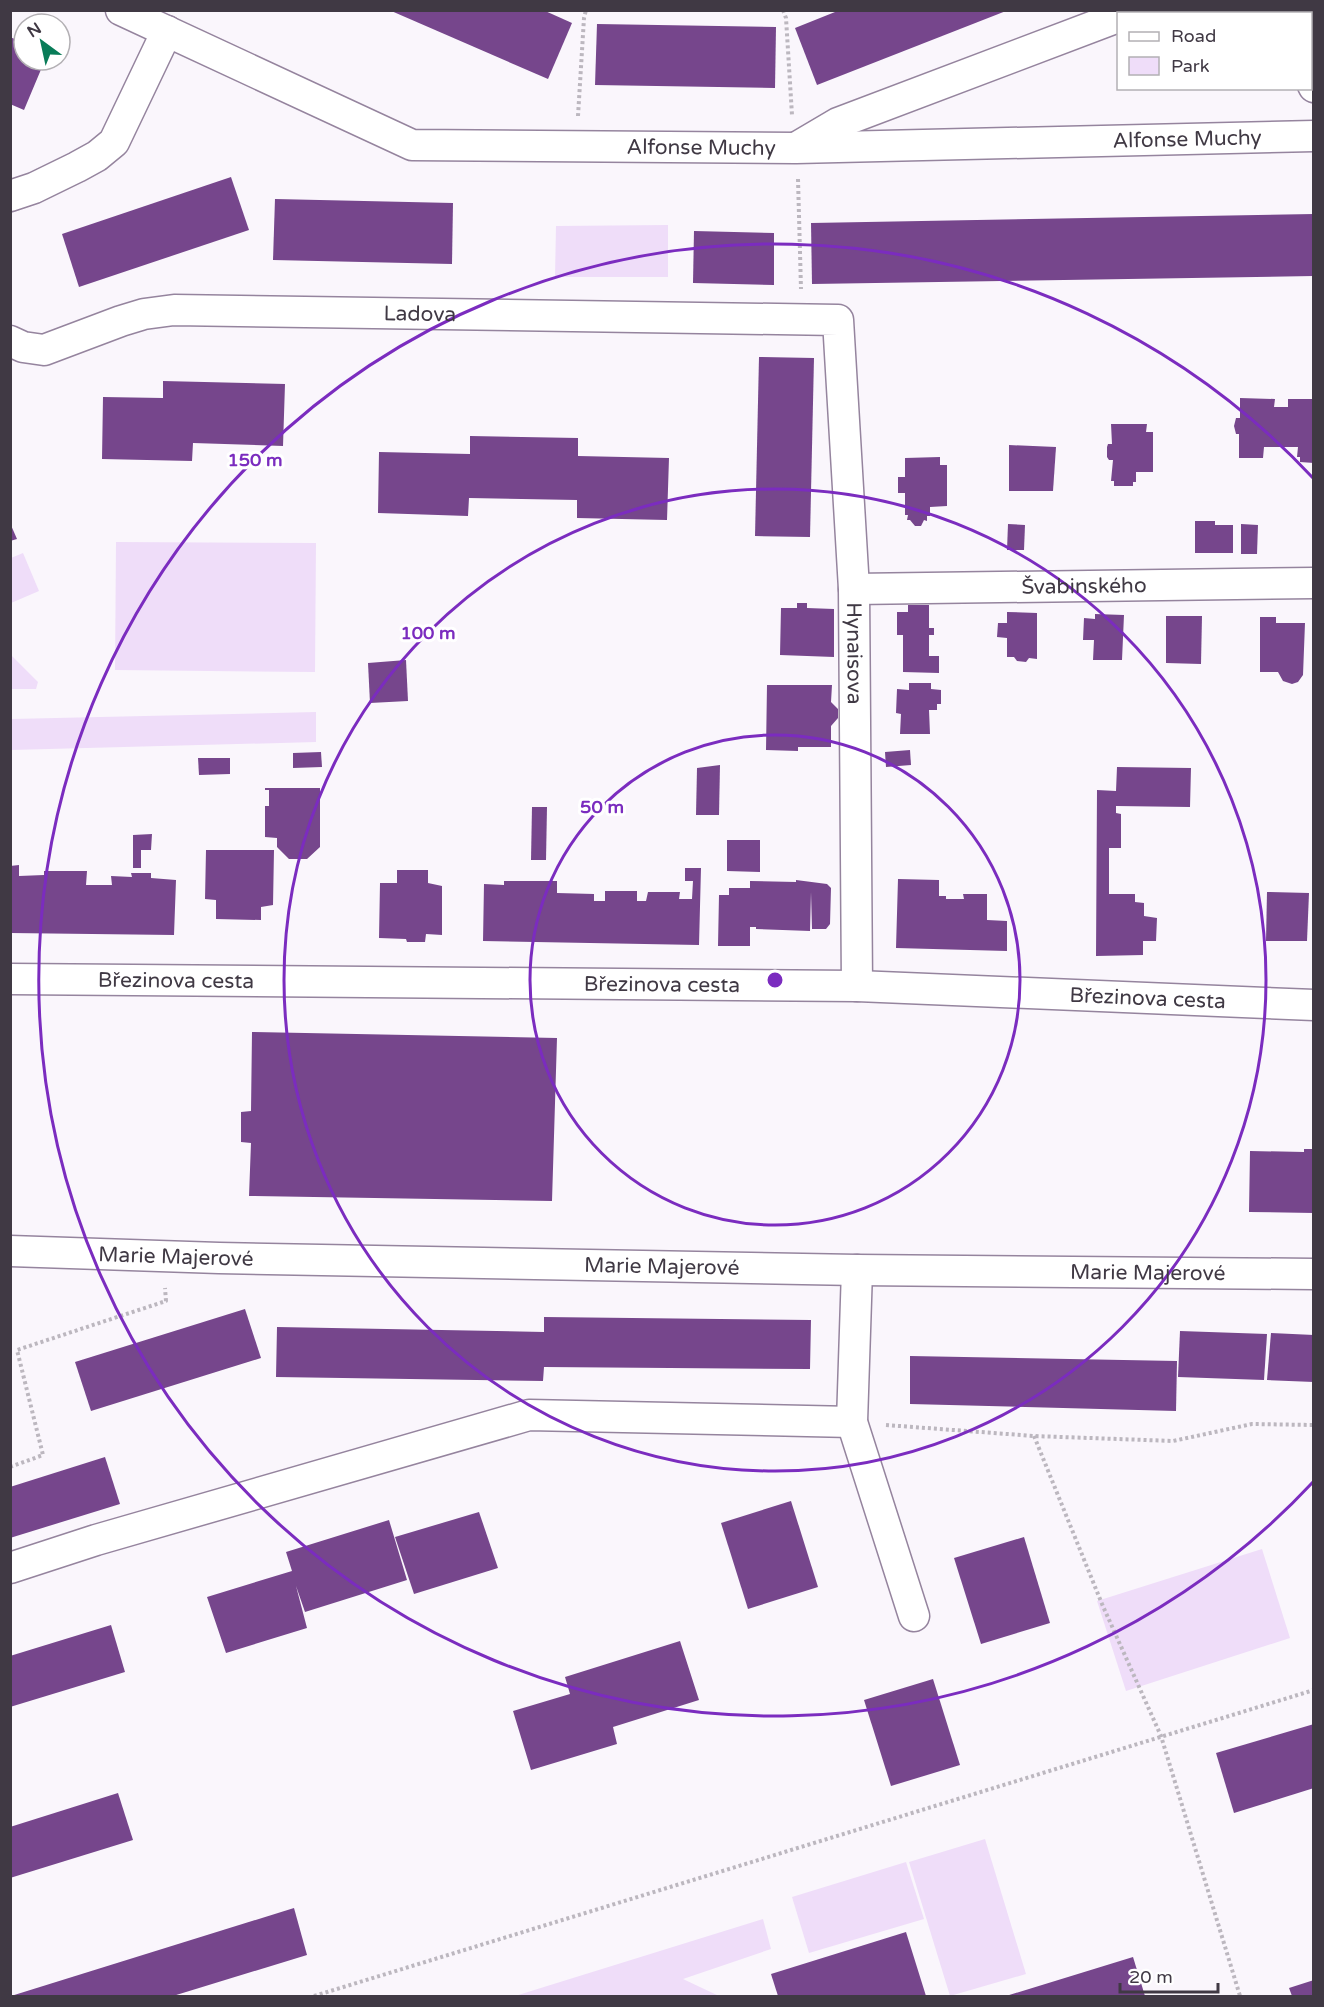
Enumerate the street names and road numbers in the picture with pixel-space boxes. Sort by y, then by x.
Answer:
street label: Alfonse Muchy [1112,125,1262,154]
street label: Alfonse Muchy [627,135,776,161]
street label: Ladova [383,301,456,327]
street label: Švabinského [1021,573,1147,600]
street label: Hynaisova [841,602,867,705]
street label: Březinova cesta [98,968,254,994]
street label: Březinova cesta [584,972,740,998]
street label: Březinova cesta [1069,983,1226,1014]
street label: Marie Majerové [98,1242,254,1272]
street label: Marie Majerové [584,1253,740,1281]
street label: Marie Majerové [1070,1260,1226,1286]

